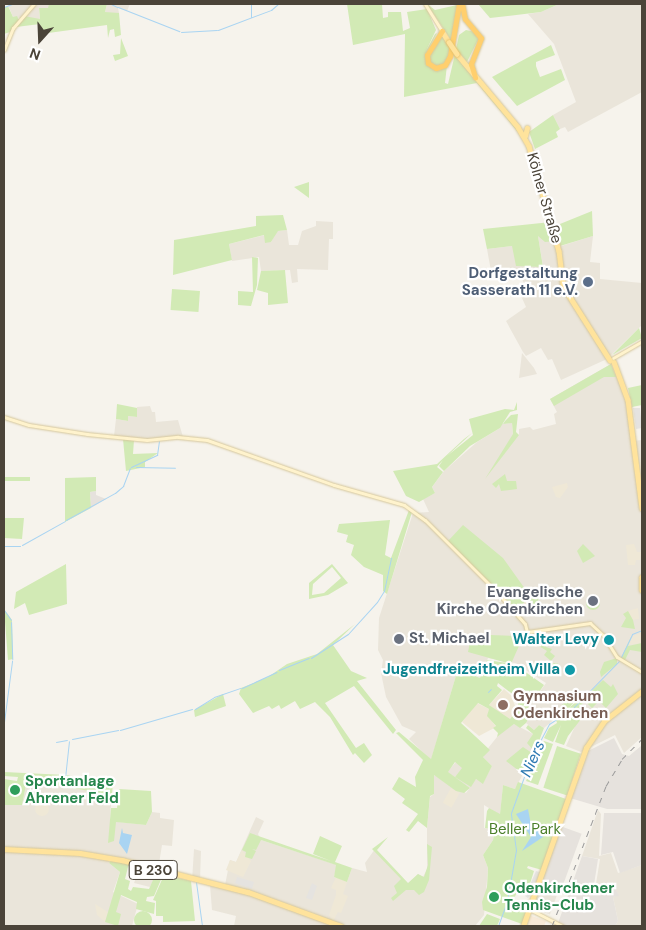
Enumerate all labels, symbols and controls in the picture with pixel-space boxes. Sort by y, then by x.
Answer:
north arrow [15,15,65,65]
text: N [27,44,43,64]
street label: Kölner Straße [522,150,566,246]
place label: Dorfgestaltung Sasserath 11 e.V. [462,264,578,299]
marker: Dorfgestaltung Sasserath 11 e.V. [582,276,594,288]
place label: Evangelische Kirche Odenkirchen [437,583,583,618]
marker: Evangelische Kirche Odenkirchen [587,595,599,607]
place label: St. Michael [409,630,489,648]
place label: Walter Levy [513,631,599,649]
marker: St. Michael [393,633,405,645]
marker: Walter Levy [603,634,615,646]
place label: Jugendfreizeitheim Villa [383,661,560,679]
marker: Jugendfreizeitheim Villa [564,664,576,676]
place label: Gymnasium Odenkirchen [513,687,608,722]
marker: Gymnasium Odenkirchen [497,699,509,711]
water label: Niers [516,738,550,780]
place label: Sportanlage Ahrener Feld [25,772,119,807]
marker: Sportanlage Ahrener Feld [9,784,21,796]
park label: Beller Park [489,821,561,839]
road number: B 230 [128,858,178,882]
place label: Odenkirchener Tennis-Club [504,879,614,914]
marker: Odenkirchener Tennis-Club [488,891,500,903]

